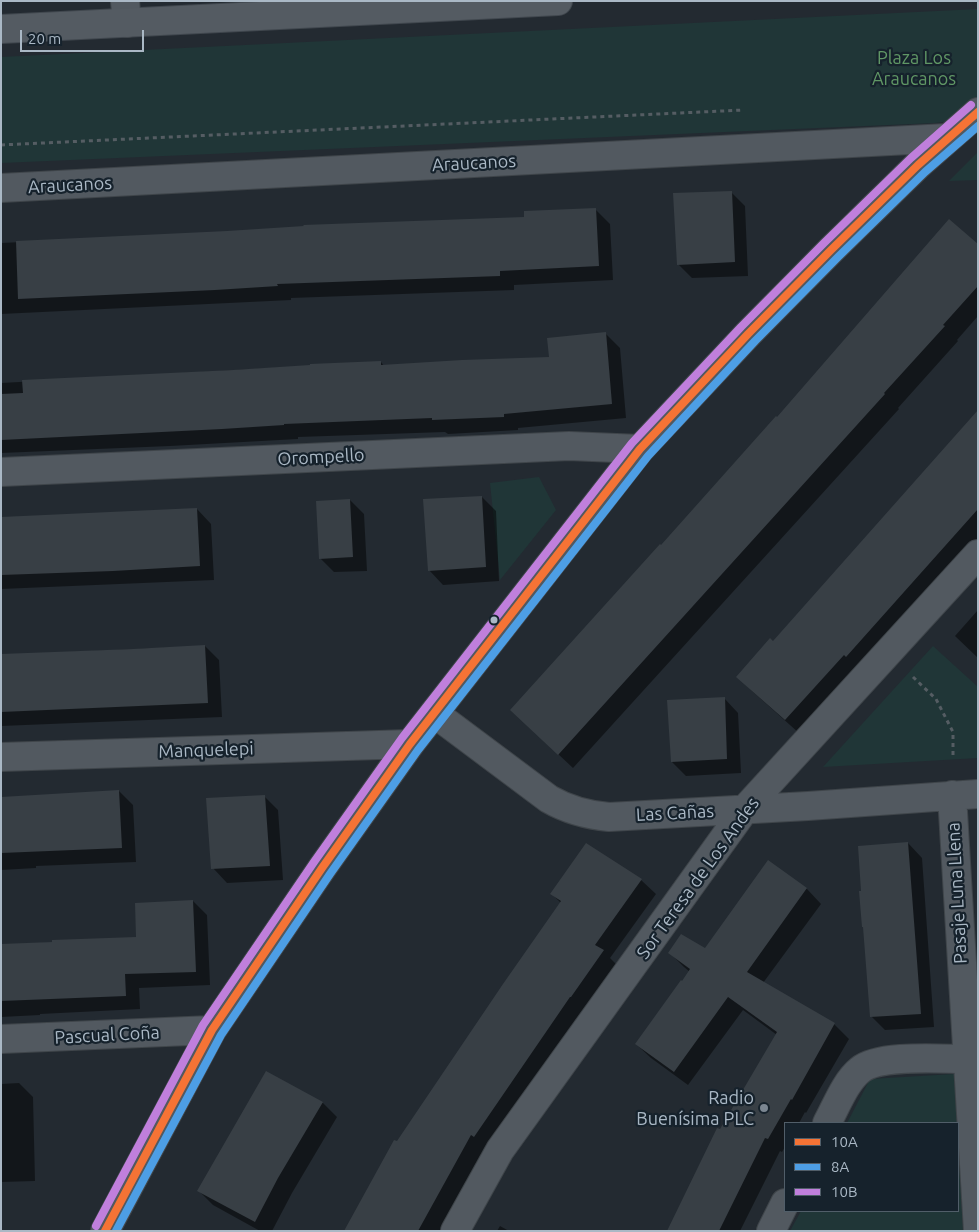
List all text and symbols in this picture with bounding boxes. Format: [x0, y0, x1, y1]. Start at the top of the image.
scale bar [22, 20, 146, 52]
text: 20 m [28, 30, 61, 47]
park label: Plaza Los Araucanos [872, 47, 956, 90]
street label: Araucanos [431, 150, 517, 176]
street label: Araucanos [27, 172, 113, 198]
street label: Orompello [277, 444, 365, 470]
unlabelled marker [489, 615, 499, 625]
street label: Manquelepi [158, 738, 254, 762]
street label: Sor Teresa de Los Andes [632, 793, 764, 963]
street label: Las Cañas [635, 800, 715, 826]
street label: Pasaje Luna Llena [943, 822, 971, 964]
street label: Pascual Coña [54, 1021, 160, 1049]
place label: Radio Buenísima PLC [636, 1087, 754, 1130]
marker: Radio Buenísima PLC [758, 1102, 770, 1114]
legend [784, 1122, 959, 1212]
text: 10A [831, 1133, 858, 1150]
text: 8A [831, 1158, 849, 1175]
text: 10B [831, 1183, 857, 1200]

